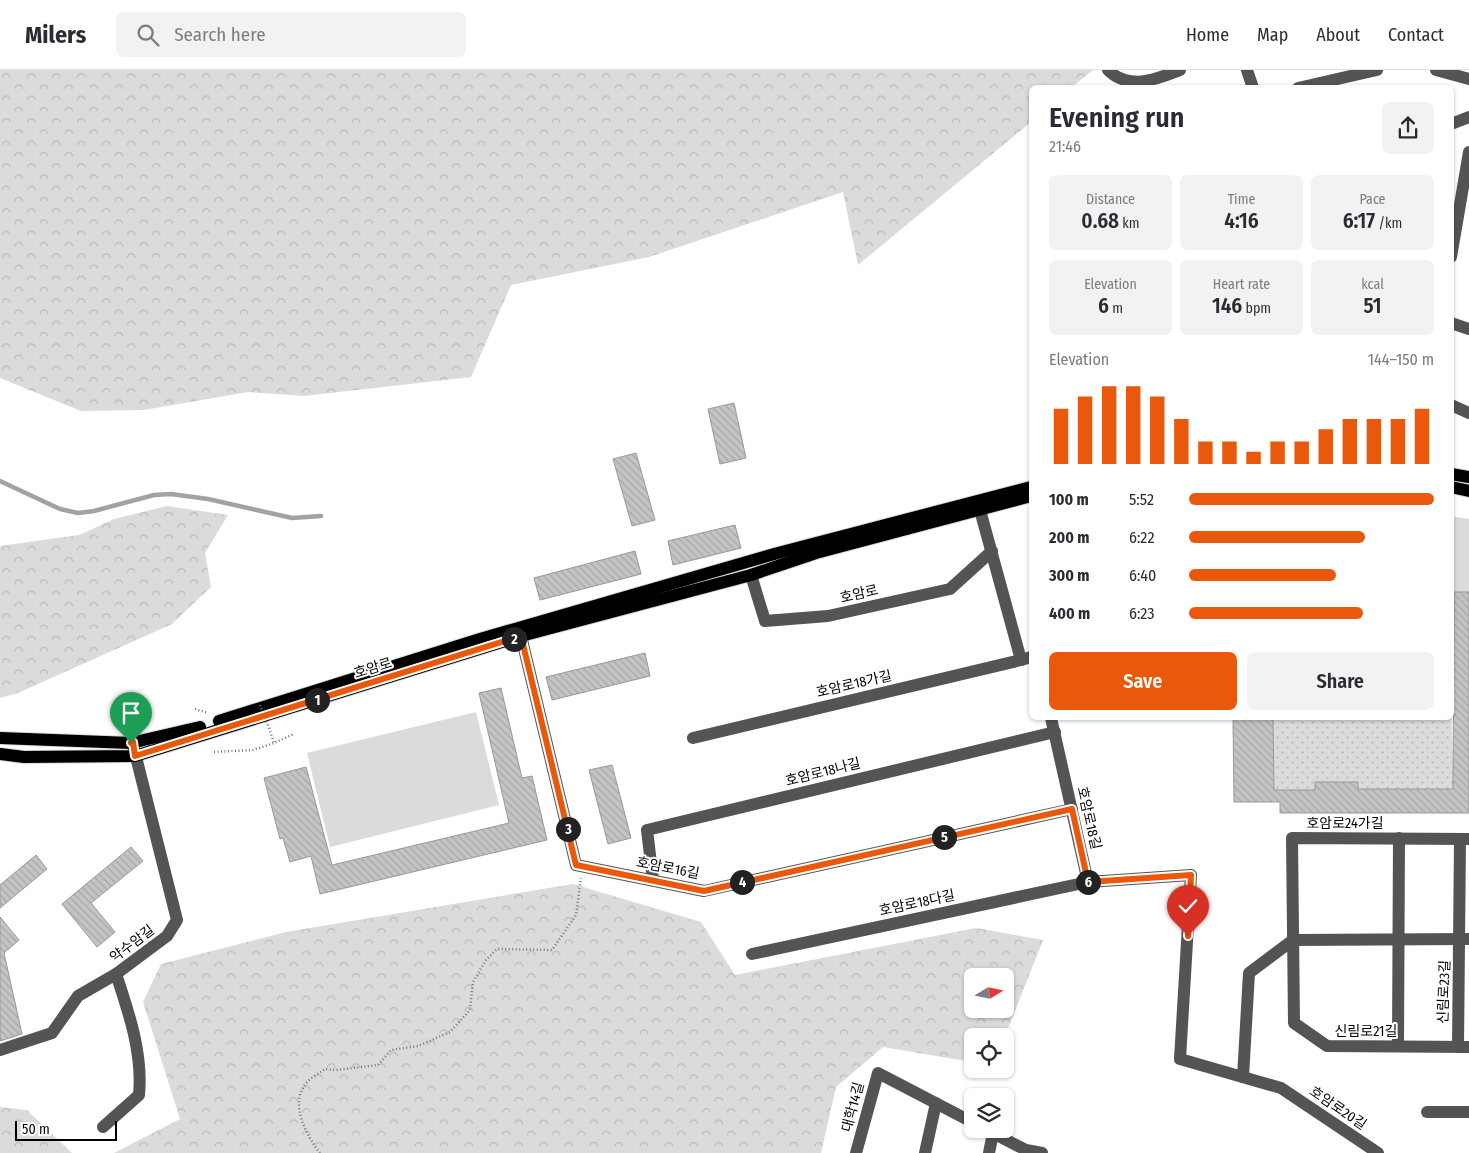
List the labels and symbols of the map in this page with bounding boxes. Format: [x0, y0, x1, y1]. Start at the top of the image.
street label: 호암로 [838, 581, 880, 607]
pin: 2 [502, 626, 526, 652]
street label: 호암로 [352, 654, 394, 682]
street label: 호암로18가길 [815, 667, 893, 701]
pin: 1 [304, 688, 330, 712]
pin [110, 692, 152, 743]
street label: 호암로18나길 [784, 754, 862, 790]
street label: 호암로18길 [1074, 785, 1104, 851]
street label: 호암로24가길 [1306, 815, 1384, 832]
pin: 3 [556, 816, 580, 842]
pin: 5 [932, 824, 956, 850]
street label: 호암로16길 [635, 854, 701, 882]
pin: 4 [730, 870, 754, 894]
pin: 6 [1076, 870, 1100, 894]
pin [1167, 885, 1209, 936]
street label: 호암로18다길 [878, 887, 956, 919]
street label: 약수암길 [106, 922, 158, 966]
street label: 신림로23길 [1434, 960, 1454, 1024]
north arrow [964, 968, 1014, 1018]
street label: 신림로21길 [1335, 1023, 1397, 1040]
street label: 대학14길 [838, 1080, 868, 1134]
street label: 호암로20길 [1306, 1083, 1370, 1133]
scale bar [15, 1118, 118, 1141]

